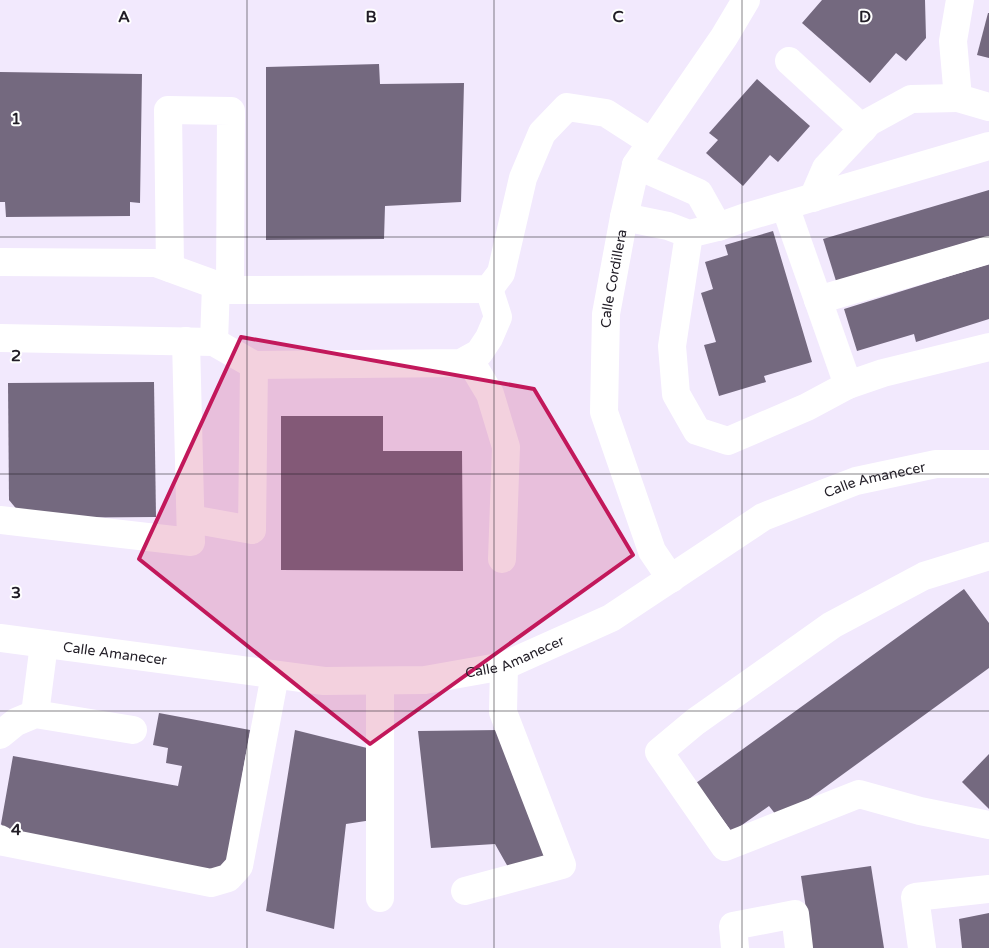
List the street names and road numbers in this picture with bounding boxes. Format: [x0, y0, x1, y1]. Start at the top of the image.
street label: Calle Cordillera [597, 228, 630, 328]
street label: Calle Amanecer [821, 458, 928, 501]
street label: Calle Amanecer [464, 631, 568, 681]
street label: Calle Amanecer [62, 638, 169, 669]

